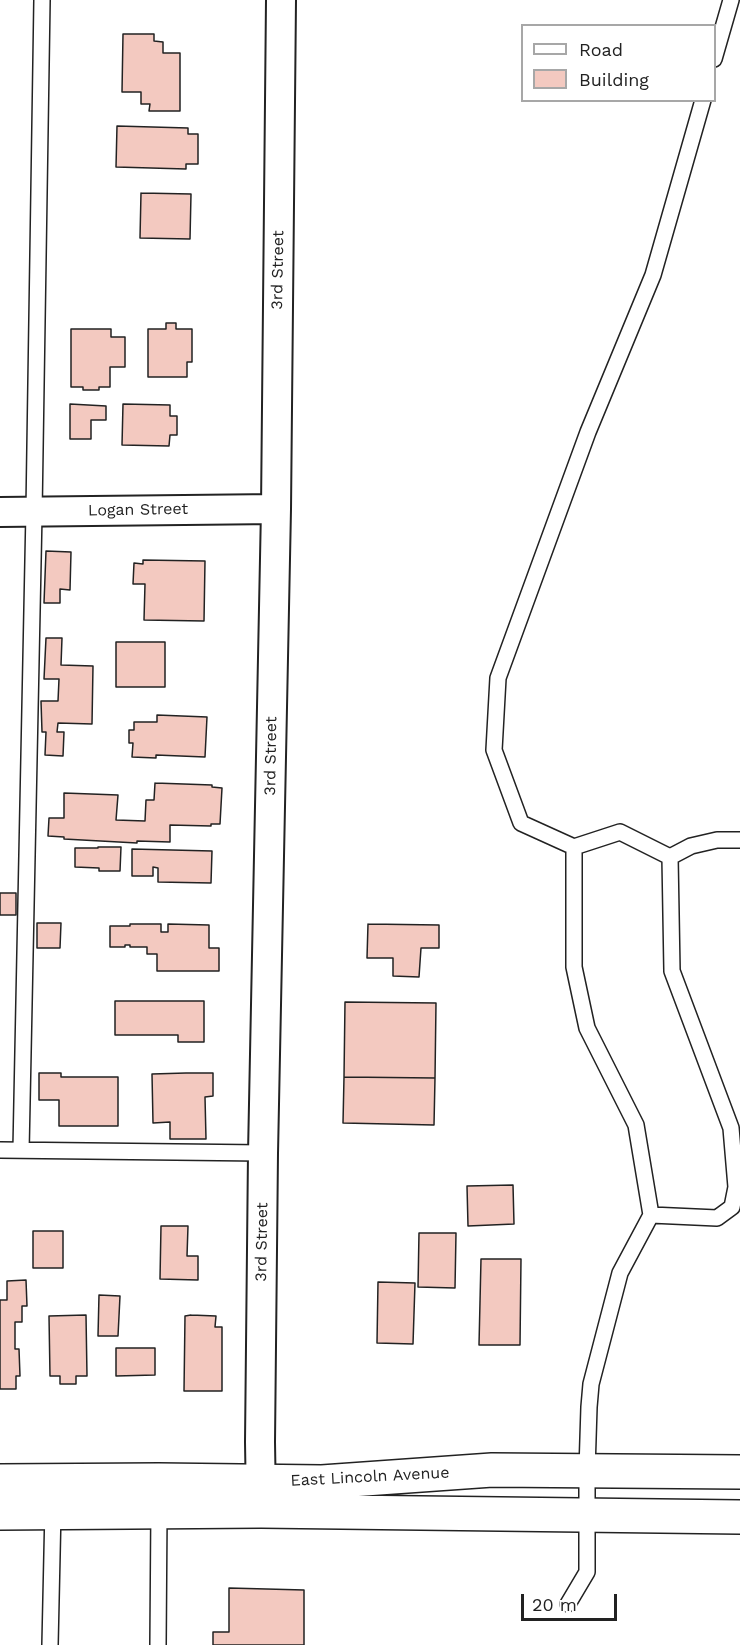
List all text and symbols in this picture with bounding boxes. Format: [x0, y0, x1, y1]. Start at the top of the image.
legend [521, 24, 716, 102]
text: Road [579, 39, 623, 60]
text: Building [579, 69, 649, 90]
street label: 3rd Street [268, 230, 288, 310]
street label: Logan Street [88, 500, 188, 520]
street label: 3rd Street [261, 716, 281, 796]
street label: 3rd Street [252, 1202, 272, 1282]
street label: East Lincoln Avenue [290, 1463, 450, 1491]
scale bar [524, 1582, 620, 1620]
text: 20 m [532, 1594, 577, 1615]

